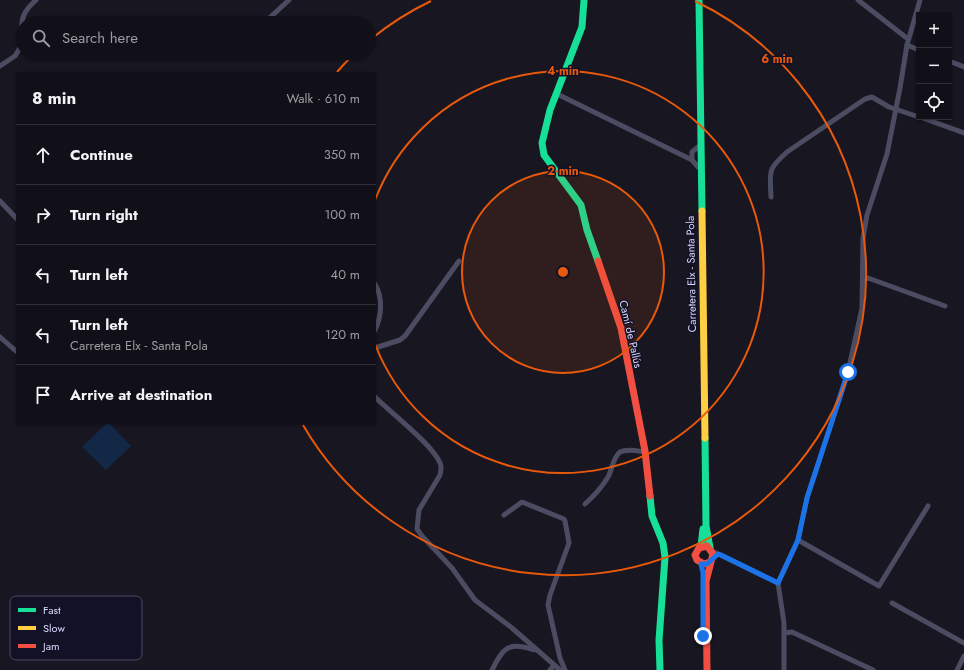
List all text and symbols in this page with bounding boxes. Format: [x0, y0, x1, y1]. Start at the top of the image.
map controls [916, 12, 952, 120]
button: + [916, 12, 952, 48]
search box [16, 16, 376, 60]
icon: search [30, 27, 52, 49]
text: Search here [62, 27, 138, 49]
button: − [916, 48, 952, 84]
text: 6 min [761, 50, 793, 68]
text: 4 min [547, 62, 579, 80]
button: locate [916, 84, 952, 120]
text: 8 min [32, 86, 76, 110]
text: Walk · 610 m [287, 89, 360, 108]
icon: ahead [32, 144, 54, 166]
text: Continue [70, 144, 133, 166]
text: 350 m [324, 145, 360, 164]
text: 2 min [547, 162, 579, 180]
icon: right [32, 204, 54, 226]
text: Turn right [70, 204, 138, 226]
text: 100 m [325, 205, 360, 224]
street label: Carretera Elx - Santa Pola [682, 216, 700, 332]
icon: left [32, 264, 54, 286]
text: Turn left [70, 264, 128, 286]
text: 40 m [331, 265, 360, 284]
centre of rings [556, 265, 570, 279]
street label: Camí de Pallús [615, 299, 647, 370]
text: Turn left [70, 314, 128, 336]
icon: left [32, 324, 54, 346]
text: 120 m [325, 325, 360, 344]
text: Carretera Elx - Santa Pola [70, 336, 208, 355]
route start [839, 363, 857, 381]
icon: arrive [32, 384, 54, 406]
text: Arrive at destination [70, 384, 212, 406]
legend [10, 596, 142, 660]
text: Fast [43, 602, 61, 618]
text: Slow [43, 620, 65, 636]
route end [694, 627, 712, 645]
text: Jam [41, 638, 60, 654]

